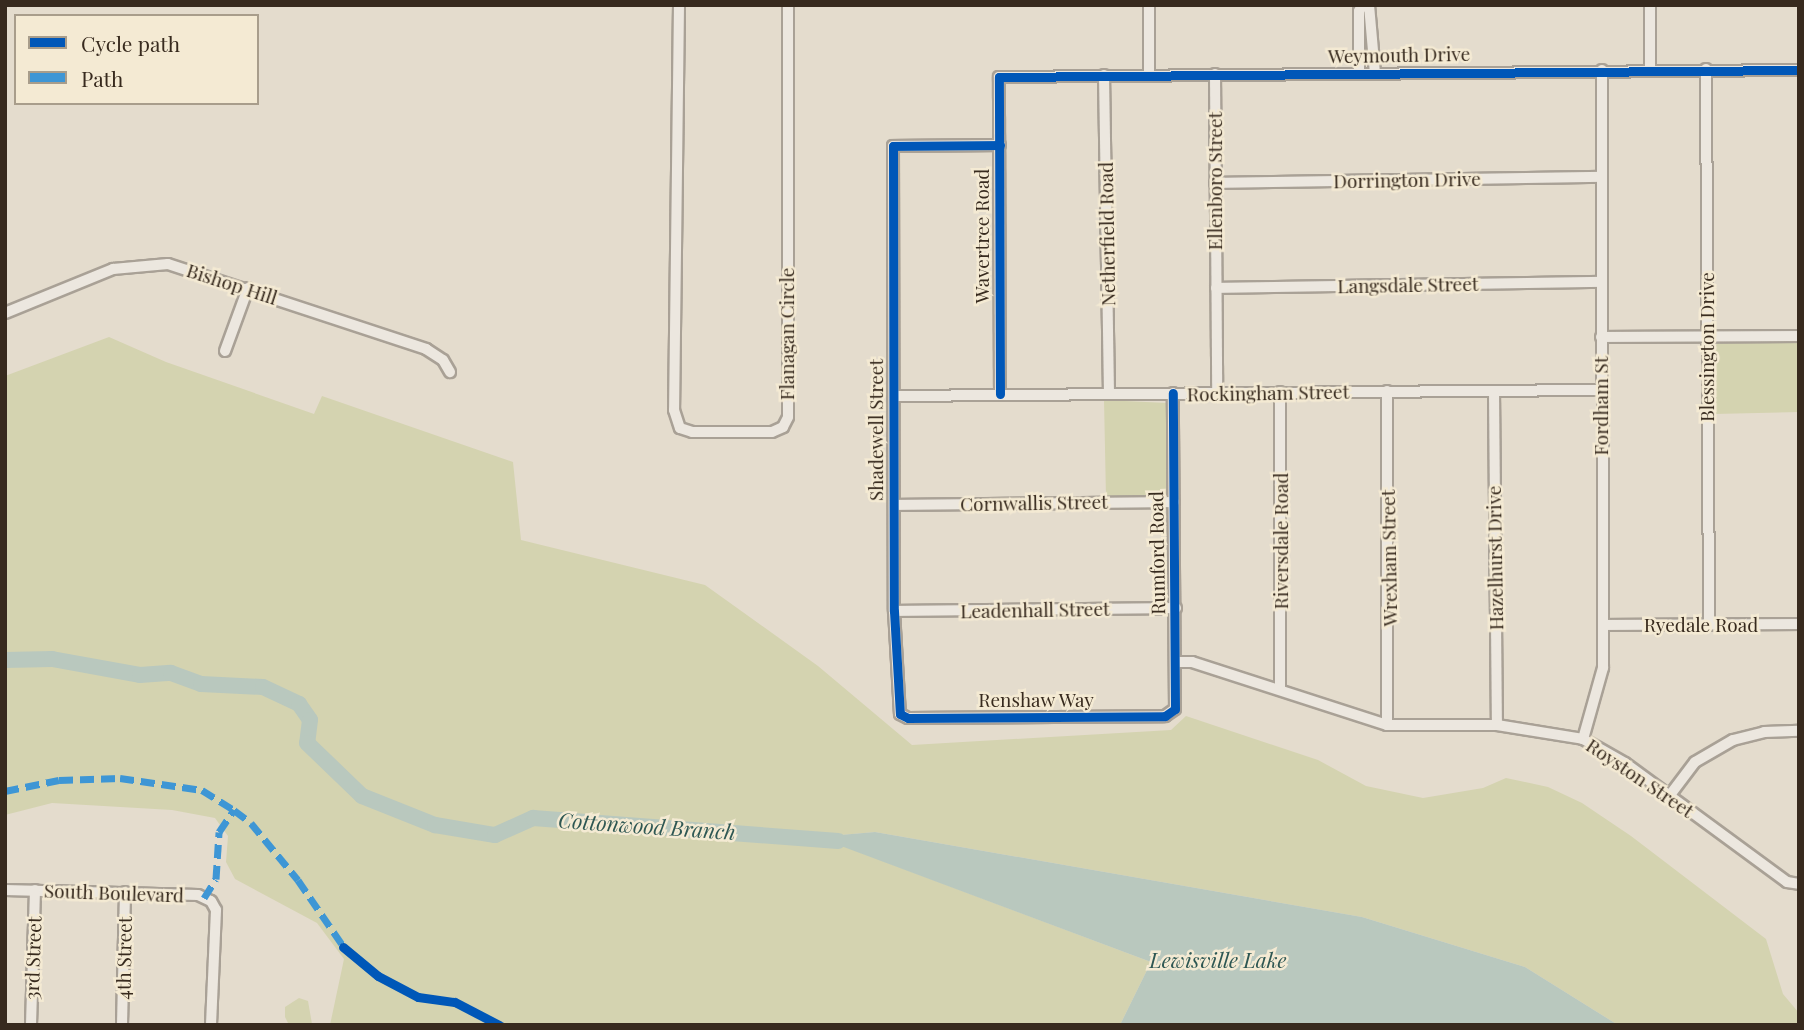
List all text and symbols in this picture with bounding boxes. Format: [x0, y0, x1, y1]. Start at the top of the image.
legend [14, 14, 259, 105]
text: Cycle path [81, 29, 180, 57]
street label: Weymouth Drive [1328, 42, 1470, 68]
text: Path [81, 64, 123, 92]
street label: Ellenboro Street [1204, 112, 1226, 250]
street label: Netherfield Road [1094, 162, 1120, 306]
street label: Dorrington Drive [1333, 167, 1481, 193]
street label: Wavertree Road [971, 169, 993, 303]
street label: Bishop Hill [184, 259, 280, 309]
street label: Flanagan Circle [776, 268, 798, 400]
street label: Langsdale Street [1337, 272, 1479, 298]
street label: Blessington Drive [1696, 272, 1718, 422]
street label: Fordham St [1590, 356, 1612, 456]
street label: Shadewell Street [865, 359, 887, 501]
street label: Rockingham Street [1187, 380, 1349, 406]
street label: Riversdale Road [1270, 473, 1292, 609]
street label: Hazelhurst Drive [1482, 485, 1508, 631]
street label: Wrexham Street [1376, 489, 1402, 627]
street label: Cornwallis Street [960, 490, 1108, 516]
street label: Rumford Road [1145, 491, 1169, 615]
street label: Leadenhall Street [960, 597, 1110, 623]
street label: Ryedale Road [1644, 614, 1758, 636]
street label: Renshaw Way [978, 689, 1094, 711]
street label: Royston Street [1582, 734, 1698, 822]
water label: Cottonwood Branch [557, 806, 737, 844]
street label: South Boulevard [44, 879, 184, 907]
street label: 3rd Street [20, 916, 46, 1000]
street label: 4th Street [112, 916, 136, 1000]
water label: Lewisville Lake [1149, 946, 1287, 972]

